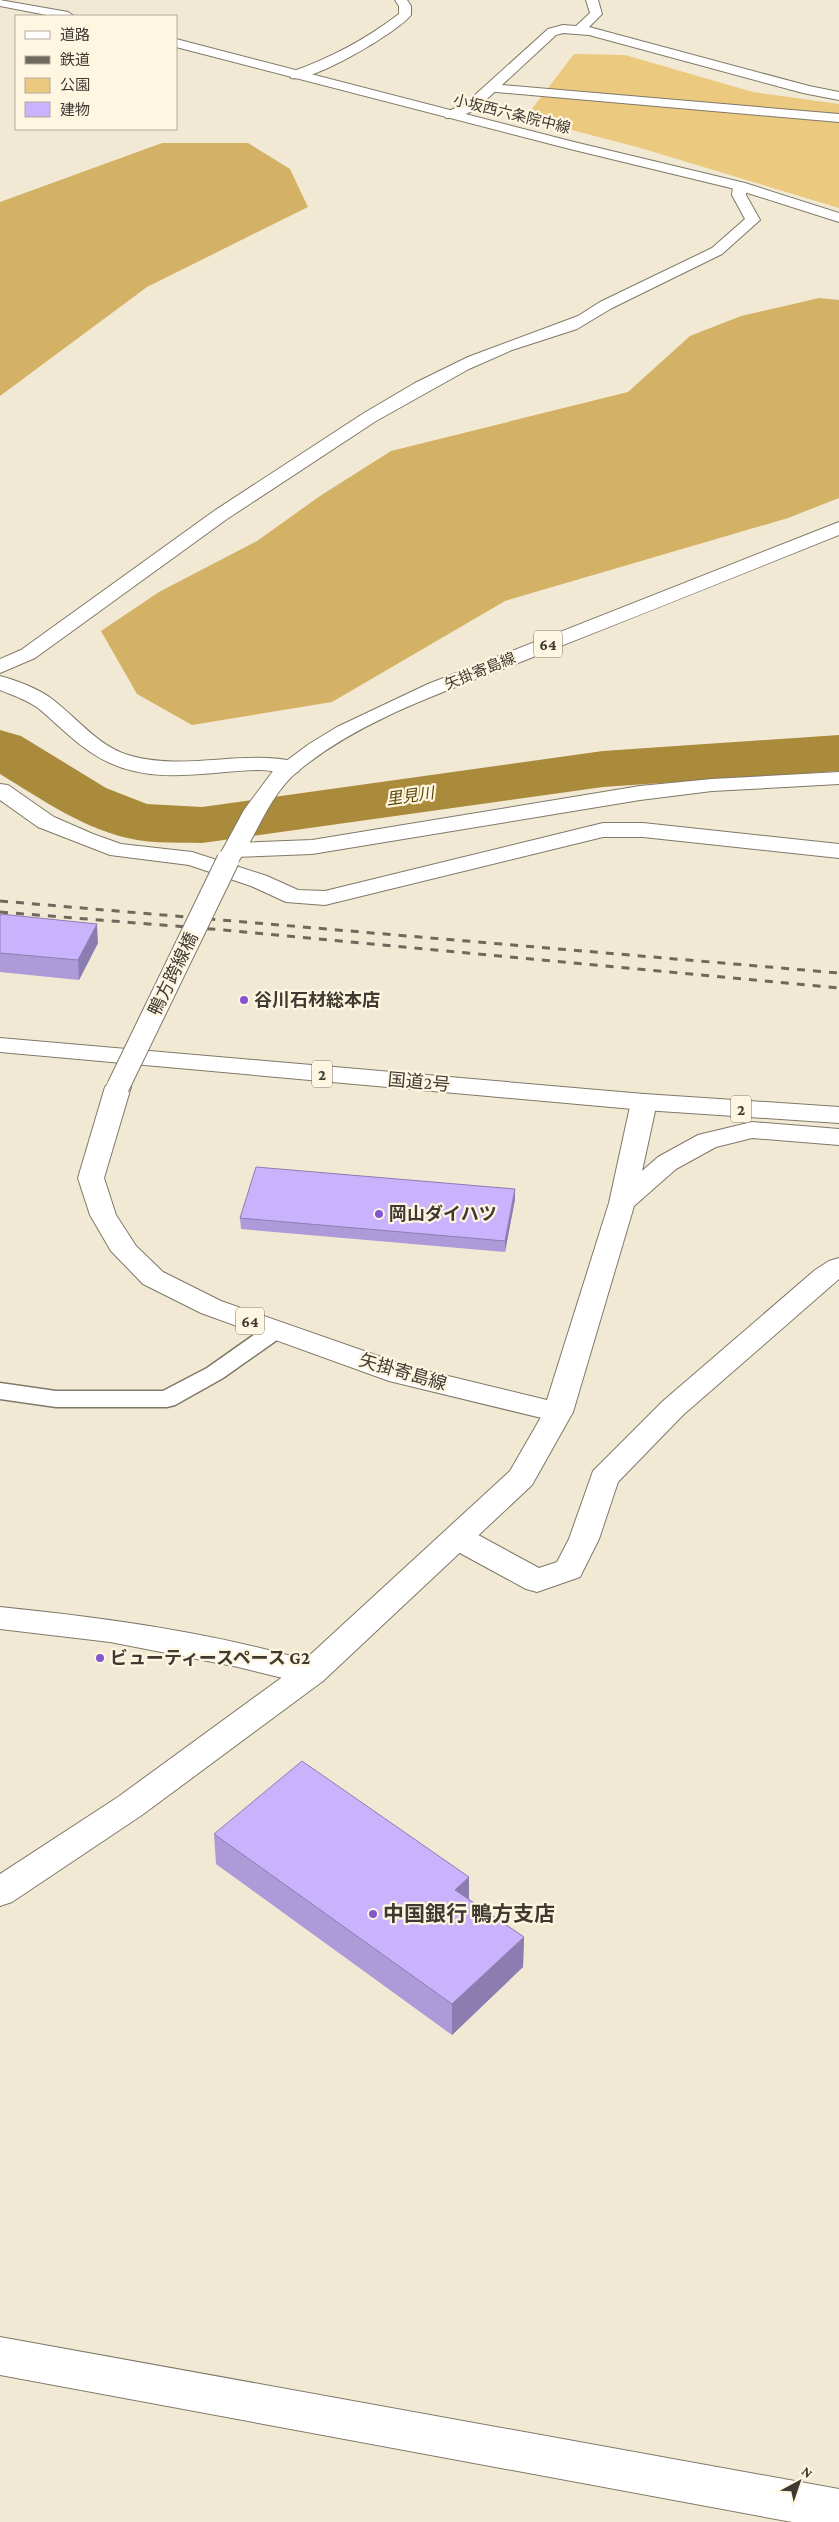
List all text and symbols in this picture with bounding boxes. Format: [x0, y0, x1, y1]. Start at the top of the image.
legend [15, 15, 178, 130]
text: 道路 [60, 27, 90, 43]
text: 鉄道 [60, 52, 90, 68]
text: 公園 [60, 77, 90, 93]
street label: 小坂西六条院中線 [452, 92, 572, 136]
text: 建物 [60, 102, 90, 118]
road number: 64 [534, 630, 562, 658]
street label: 矢掛寄島線 [442, 649, 518, 692]
water label: 里見川 [385, 784, 437, 808]
street label: 鴨方跨線橋 [144, 929, 202, 1019]
place label: 谷川石材総本店 [254, 990, 380, 1010]
marker: 谷川石材総本店 [238, 994, 250, 1006]
road number: 2 [312, 1060, 332, 1088]
street label: 国道2号 [387, 1069, 451, 1095]
road number: 2 [731, 1096, 751, 1122]
place label: 岡山ダイハツ [389, 1204, 497, 1224]
marker: 岡山ダイハツ [373, 1208, 385, 1220]
road number: 64 [236, 1308, 264, 1334]
street label: 矢掛寄島線 [357, 1350, 449, 1394]
place label: ビューティースペース G2 [110, 1648, 310, 1668]
marker: ビューティースペース G2 [94, 1652, 106, 1664]
place label: 中国銀行 鴨方支店 [383, 1902, 555, 1926]
marker: 中国銀行 鴨方支店 [367, 1908, 379, 1920]
north arrow [774, 2457, 824, 2507]
text: N [799, 2463, 817, 2482]

